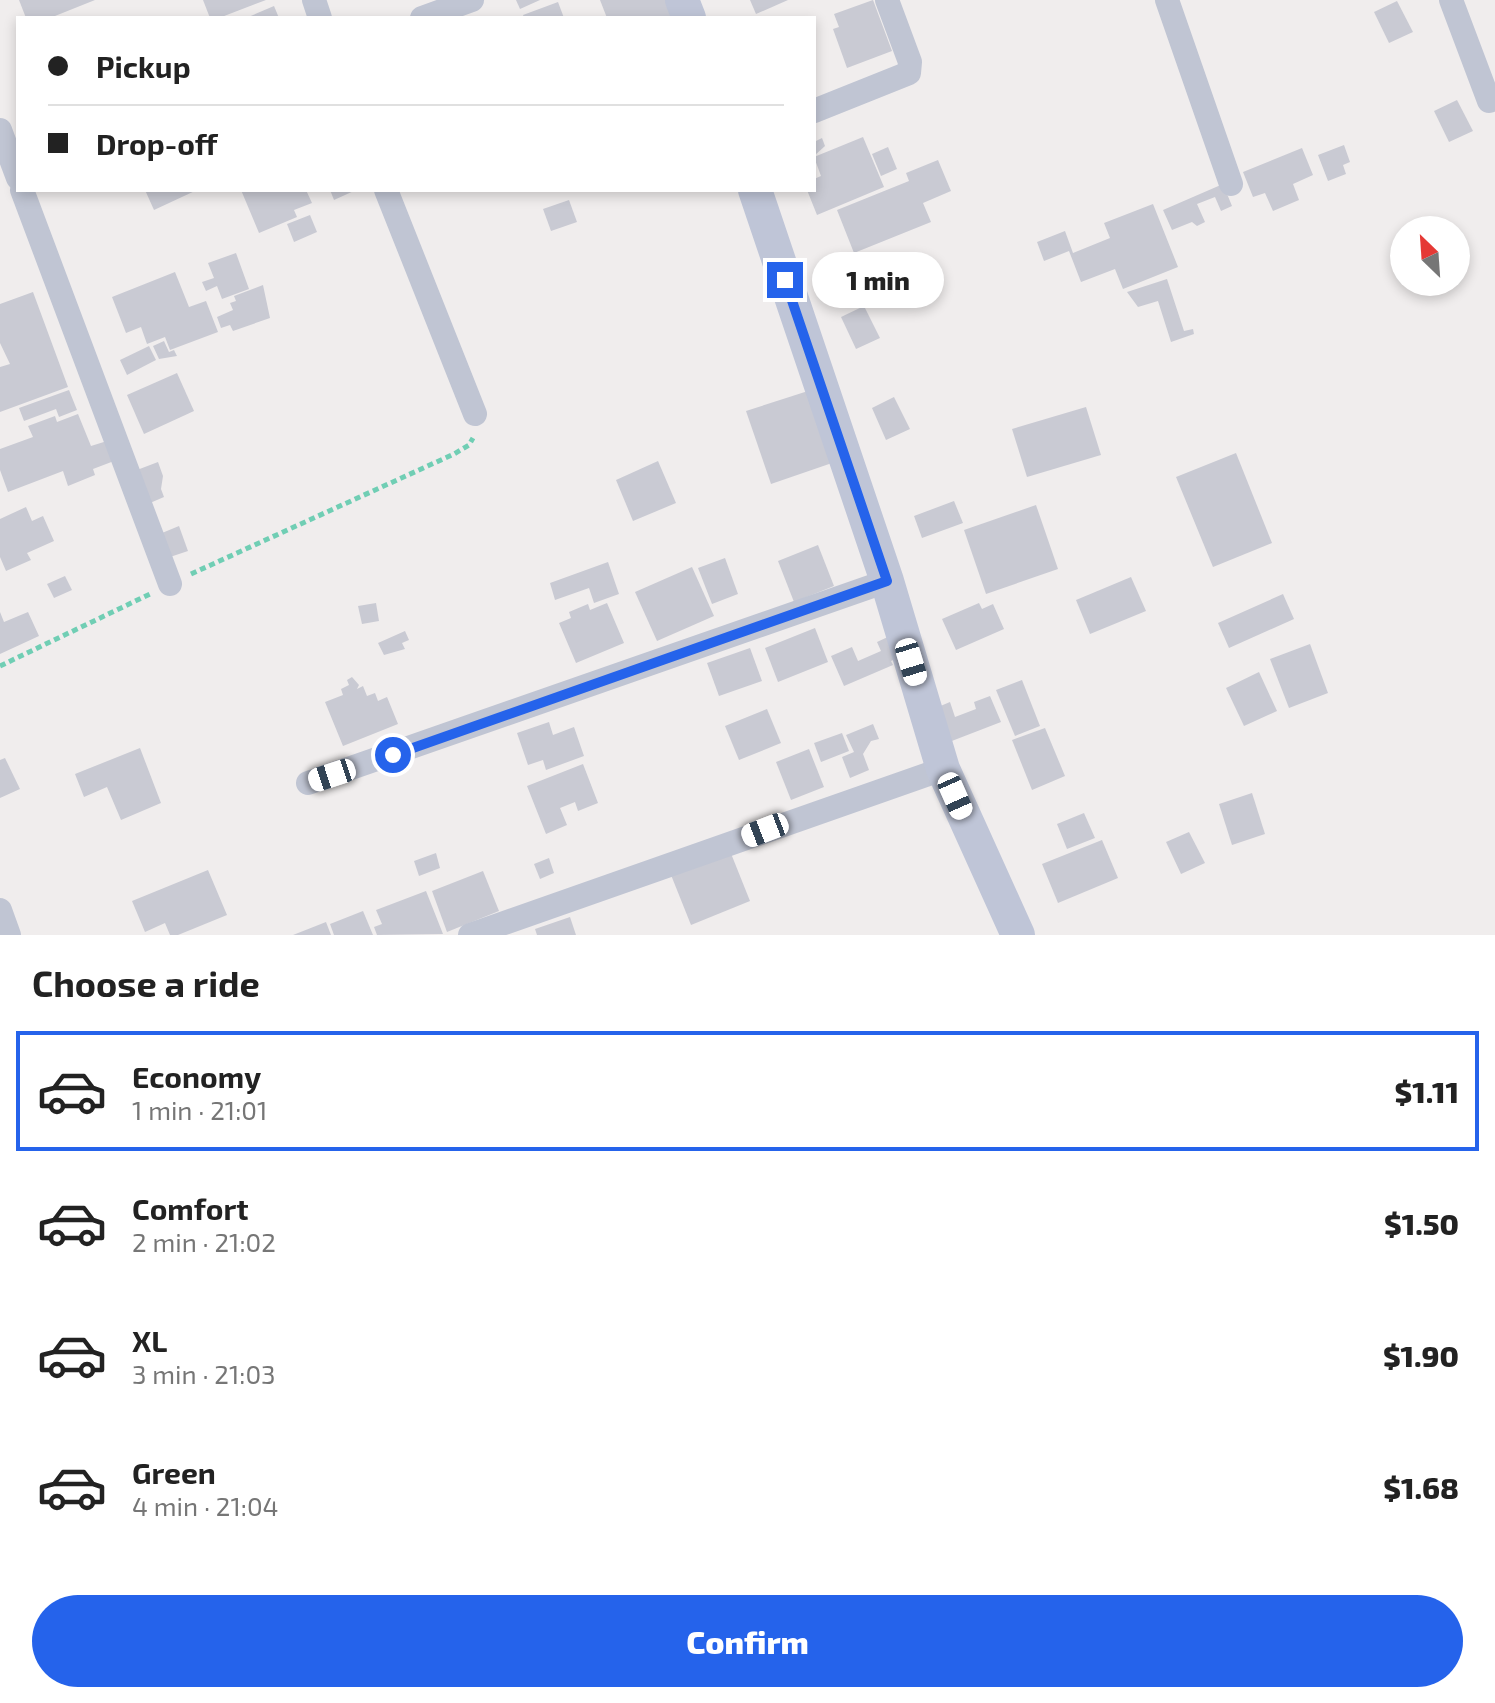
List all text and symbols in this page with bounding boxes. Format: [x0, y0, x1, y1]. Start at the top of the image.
text: Pickup [96, 48, 191, 84]
text: Drop-off [96, 125, 218, 161]
north arrow [1390, 216, 1470, 296]
map controls [1390, 216, 1470, 296]
callout: 1 min [813, 252, 945, 308]
route end [767, 262, 803, 298]
text: 1 min [846, 264, 910, 295]
car [893, 636, 929, 688]
route start [375, 737, 411, 773]
car [305, 756, 359, 794]
car [934, 769, 976, 823]
car [738, 810, 792, 850]
text: Choose a ride [32, 961, 260, 1004]
icon: car [36, 1055, 108, 1127]
text: Economy [132, 1058, 261, 1094]
text: $1.11 [1395, 1073, 1459, 1109]
text: 1 min · 21:01 [132, 1094, 267, 1125]
icon: car [36, 1187, 108, 1259]
text: Comfort [132, 1190, 249, 1226]
text: $1.50 [1384, 1205, 1459, 1241]
text: 2 min · 21:02 [132, 1226, 276, 1257]
icon: car [36, 1319, 108, 1391]
text: XL [132, 1322, 167, 1358]
text: $1.90 [1383, 1337, 1459, 1373]
text: 3 min · 21:03 [132, 1358, 276, 1389]
icon: car [36, 1451, 108, 1523]
text: Green [132, 1454, 216, 1490]
text: $1.68 [1383, 1469, 1459, 1505]
text: 4 min · 21:04 [132, 1490, 279, 1521]
button: Confirm [32, 1595, 1463, 1687]

